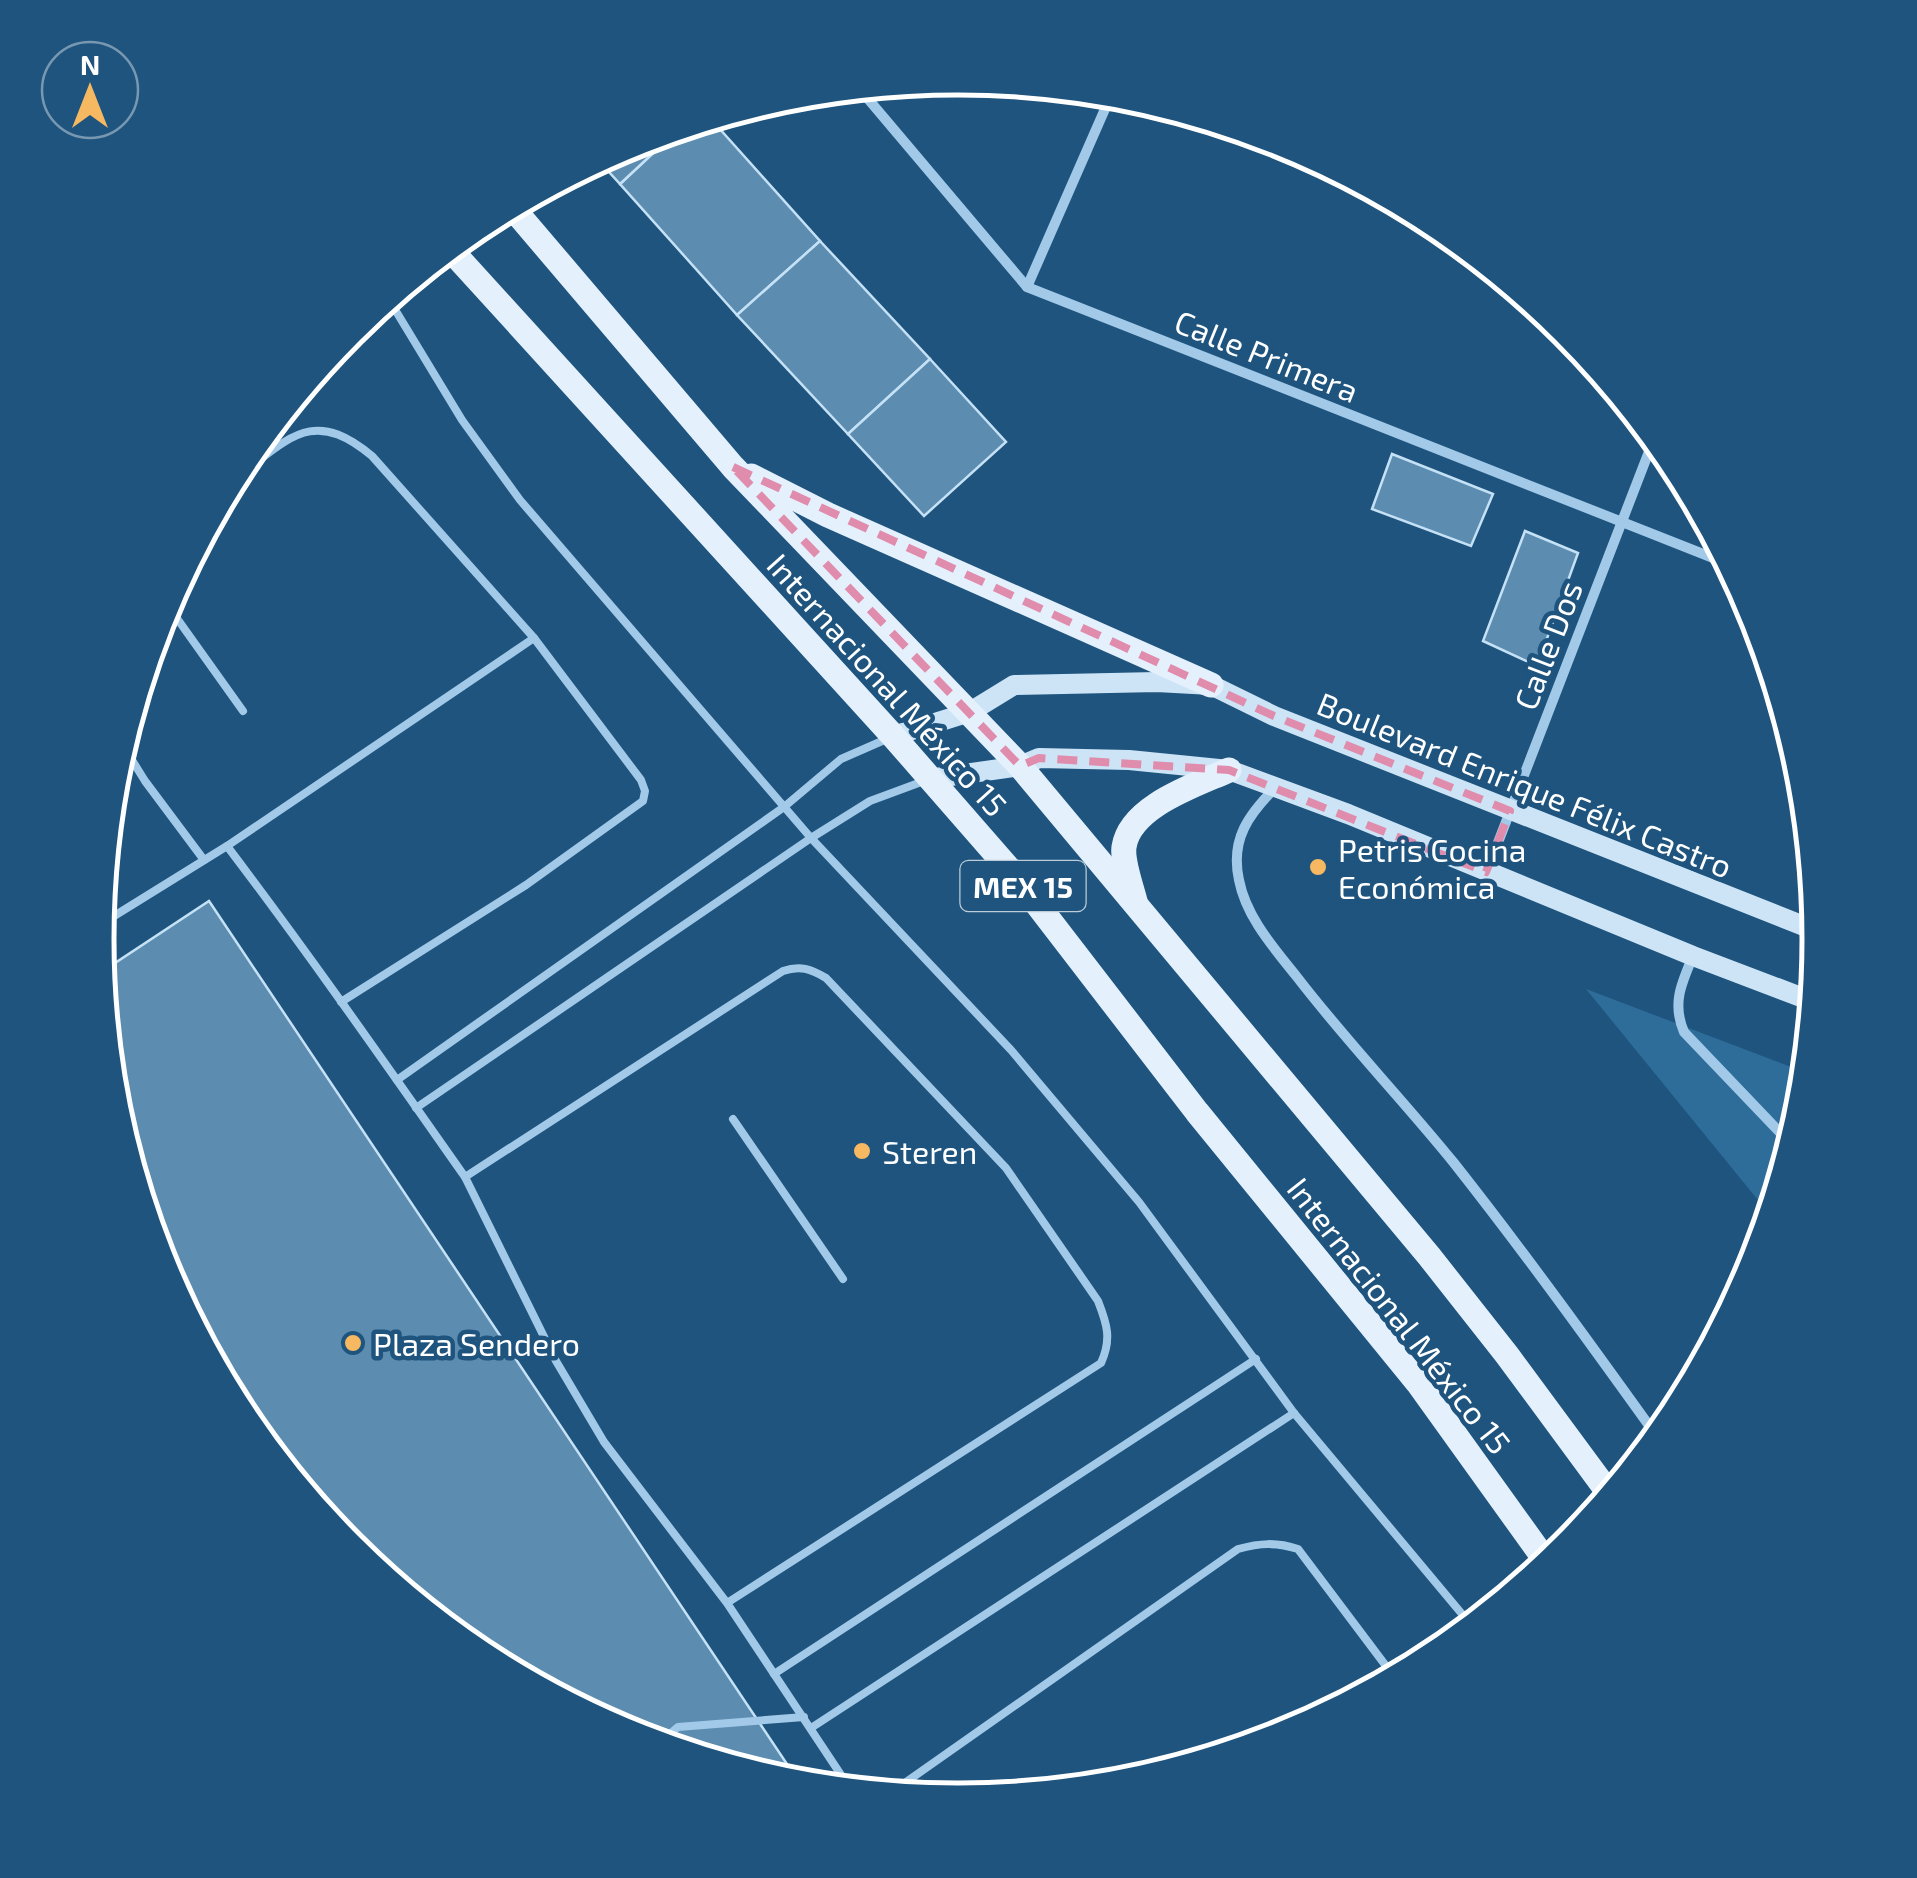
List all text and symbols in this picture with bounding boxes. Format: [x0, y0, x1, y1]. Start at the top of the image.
north arrow [40, 40, 140, 140]
text: N [80, 47, 100, 81]
street label: Calle Primera [1170, 301, 1364, 409]
street label: Internacional México 15 [760, 545, 1016, 823]
street label: Calle Dos [1505, 575, 1589, 715]
street label: Boulevard Enrique Félix Castro [1312, 683, 1738, 885]
place label: Petris Cocina Económica [1338, 830, 1526, 905]
marker: Petris Cocina Económica [1307, 856, 1329, 878]
road number: MEX 15 [960, 861, 1086, 911]
place label: Steren [882, 1132, 977, 1170]
marker: Steren [851, 1140, 873, 1162]
street label: Internacional México 15 [1280, 1169, 1520, 1461]
place label: Plaza Sendero [373, 1324, 580, 1362]
marker: Plaza Sendero [342, 1332, 364, 1354]

